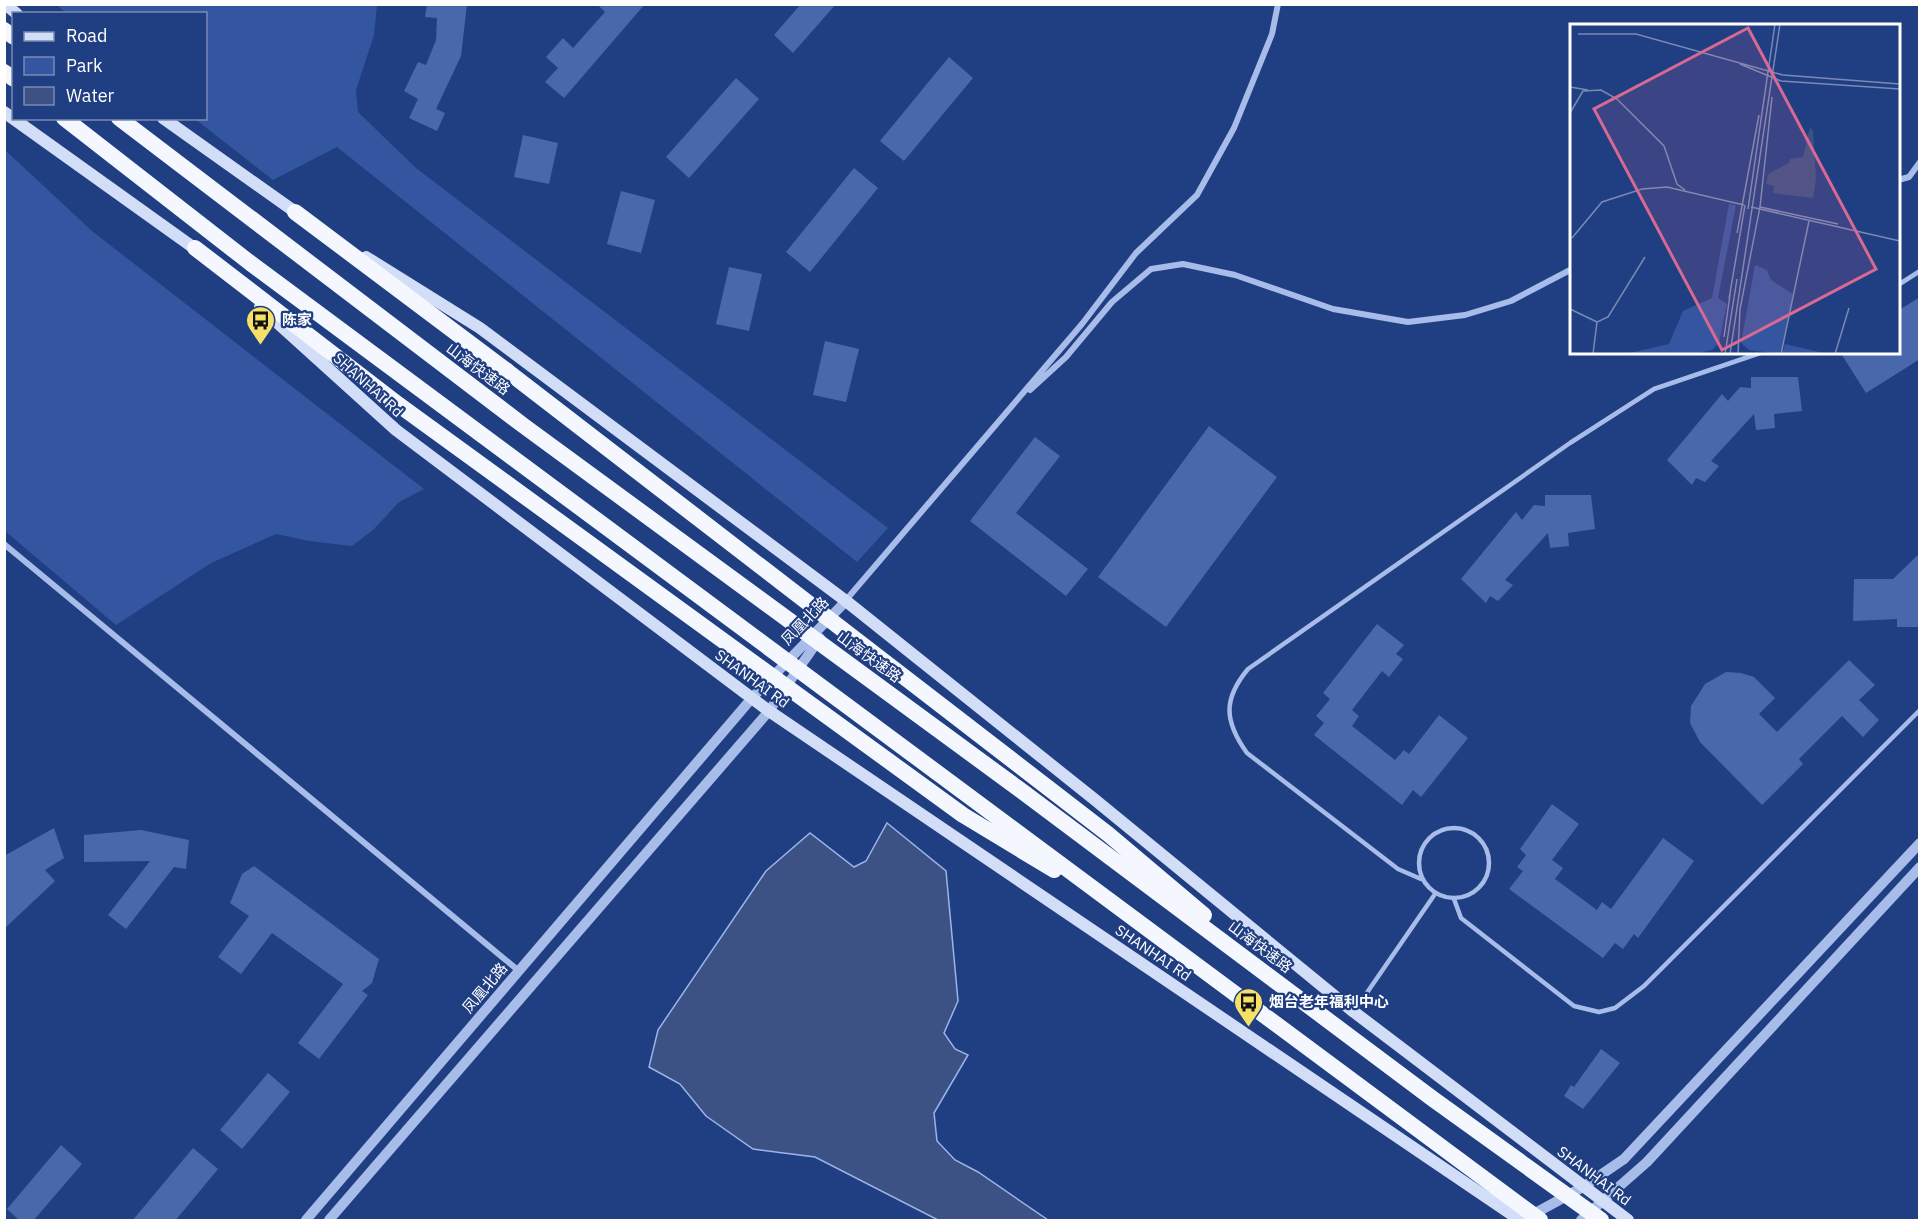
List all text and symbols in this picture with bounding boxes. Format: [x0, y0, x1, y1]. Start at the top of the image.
legend [12, 12, 207, 120]
text: Road [66, 24, 107, 47]
inset map [1570, 24, 1900, 354]
text: Park [66, 54, 103, 77]
text: Water [66, 84, 115, 107]
bus stop icon: 陈家 [245, 304, 277, 346]
place label: 陈家 [282, 310, 312, 329]
street label: 山海快速路 [443, 338, 514, 399]
street label: SHANHAI Rd [330, 348, 407, 421]
street label: 凤凰北路 [777, 592, 832, 649]
street label: 山海快速路 [833, 627, 905, 686]
street label: SHANHAI Rd [711, 645, 793, 712]
street label: 山海快速路 [1225, 916, 1296, 977]
street label: SHANHAI Rd [1112, 920, 1195, 985]
street label: 凤凰北路 [458, 959, 511, 1017]
bus stop icon: 烟台老年福利中心 [1232, 986, 1264, 1028]
place label: 烟台老年福利中心 [1269, 992, 1389, 1011]
street label: SHANHAI Rd [1554, 1142, 1635, 1209]

